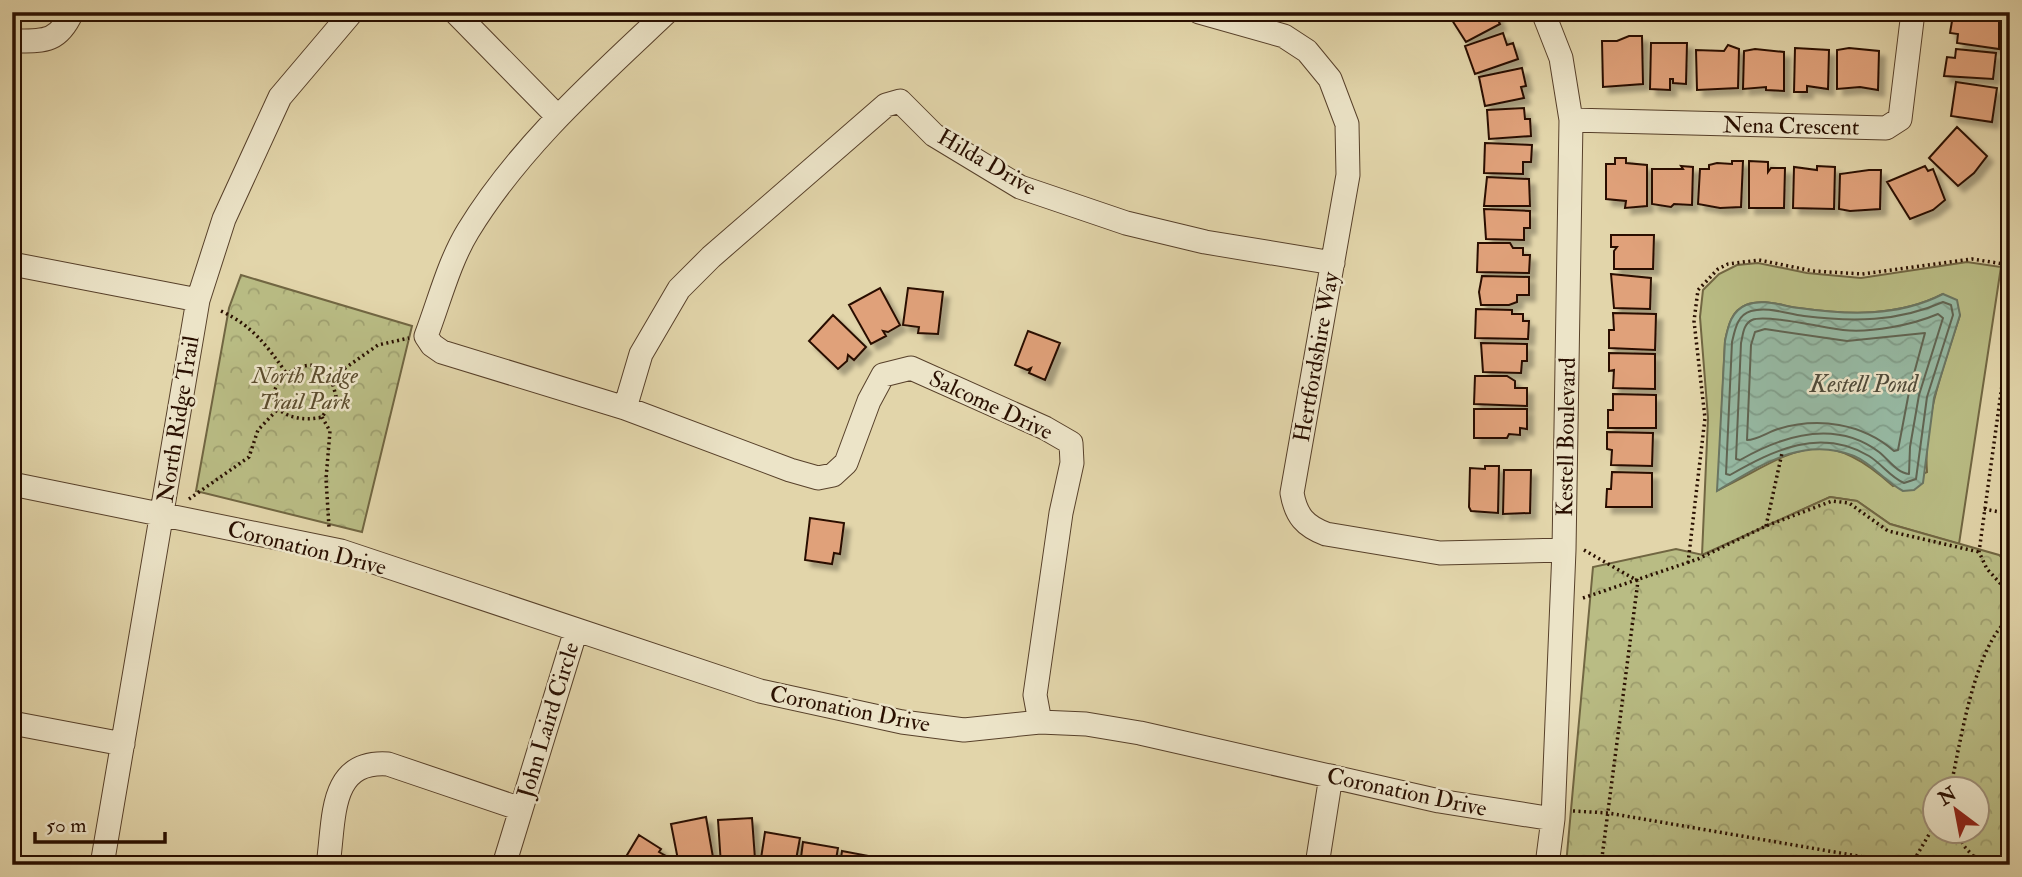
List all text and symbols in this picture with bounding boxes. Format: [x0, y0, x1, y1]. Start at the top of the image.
street label: Nena Crescent [1722, 110, 1860, 142]
street label: Hilda Drive [933, 122, 1042, 202]
street label: Hertfordshire Way [1287, 269, 1345, 444]
street label: North Ridge Trail [151, 334, 205, 504]
street label: Kestell Boulevard [1550, 357, 1582, 517]
park label: North Ridge Trail Park [251, 361, 358, 416]
street label: Salcome Drive [925, 364, 1058, 446]
water label: Kestell Pond [1809, 369, 1920, 400]
street label: Coronation Drive [225, 514, 390, 582]
street label: John Laird Circle [510, 638, 586, 802]
street label: Coronation Drive [767, 679, 933, 739]
street label: Coronation Drive [1324, 761, 1490, 823]
north arrow [1920, 776, 1990, 846]
text: N [1933, 781, 1962, 812]
scale bar [35, 800, 164, 844]
text: 50 m [46, 812, 87, 839]

